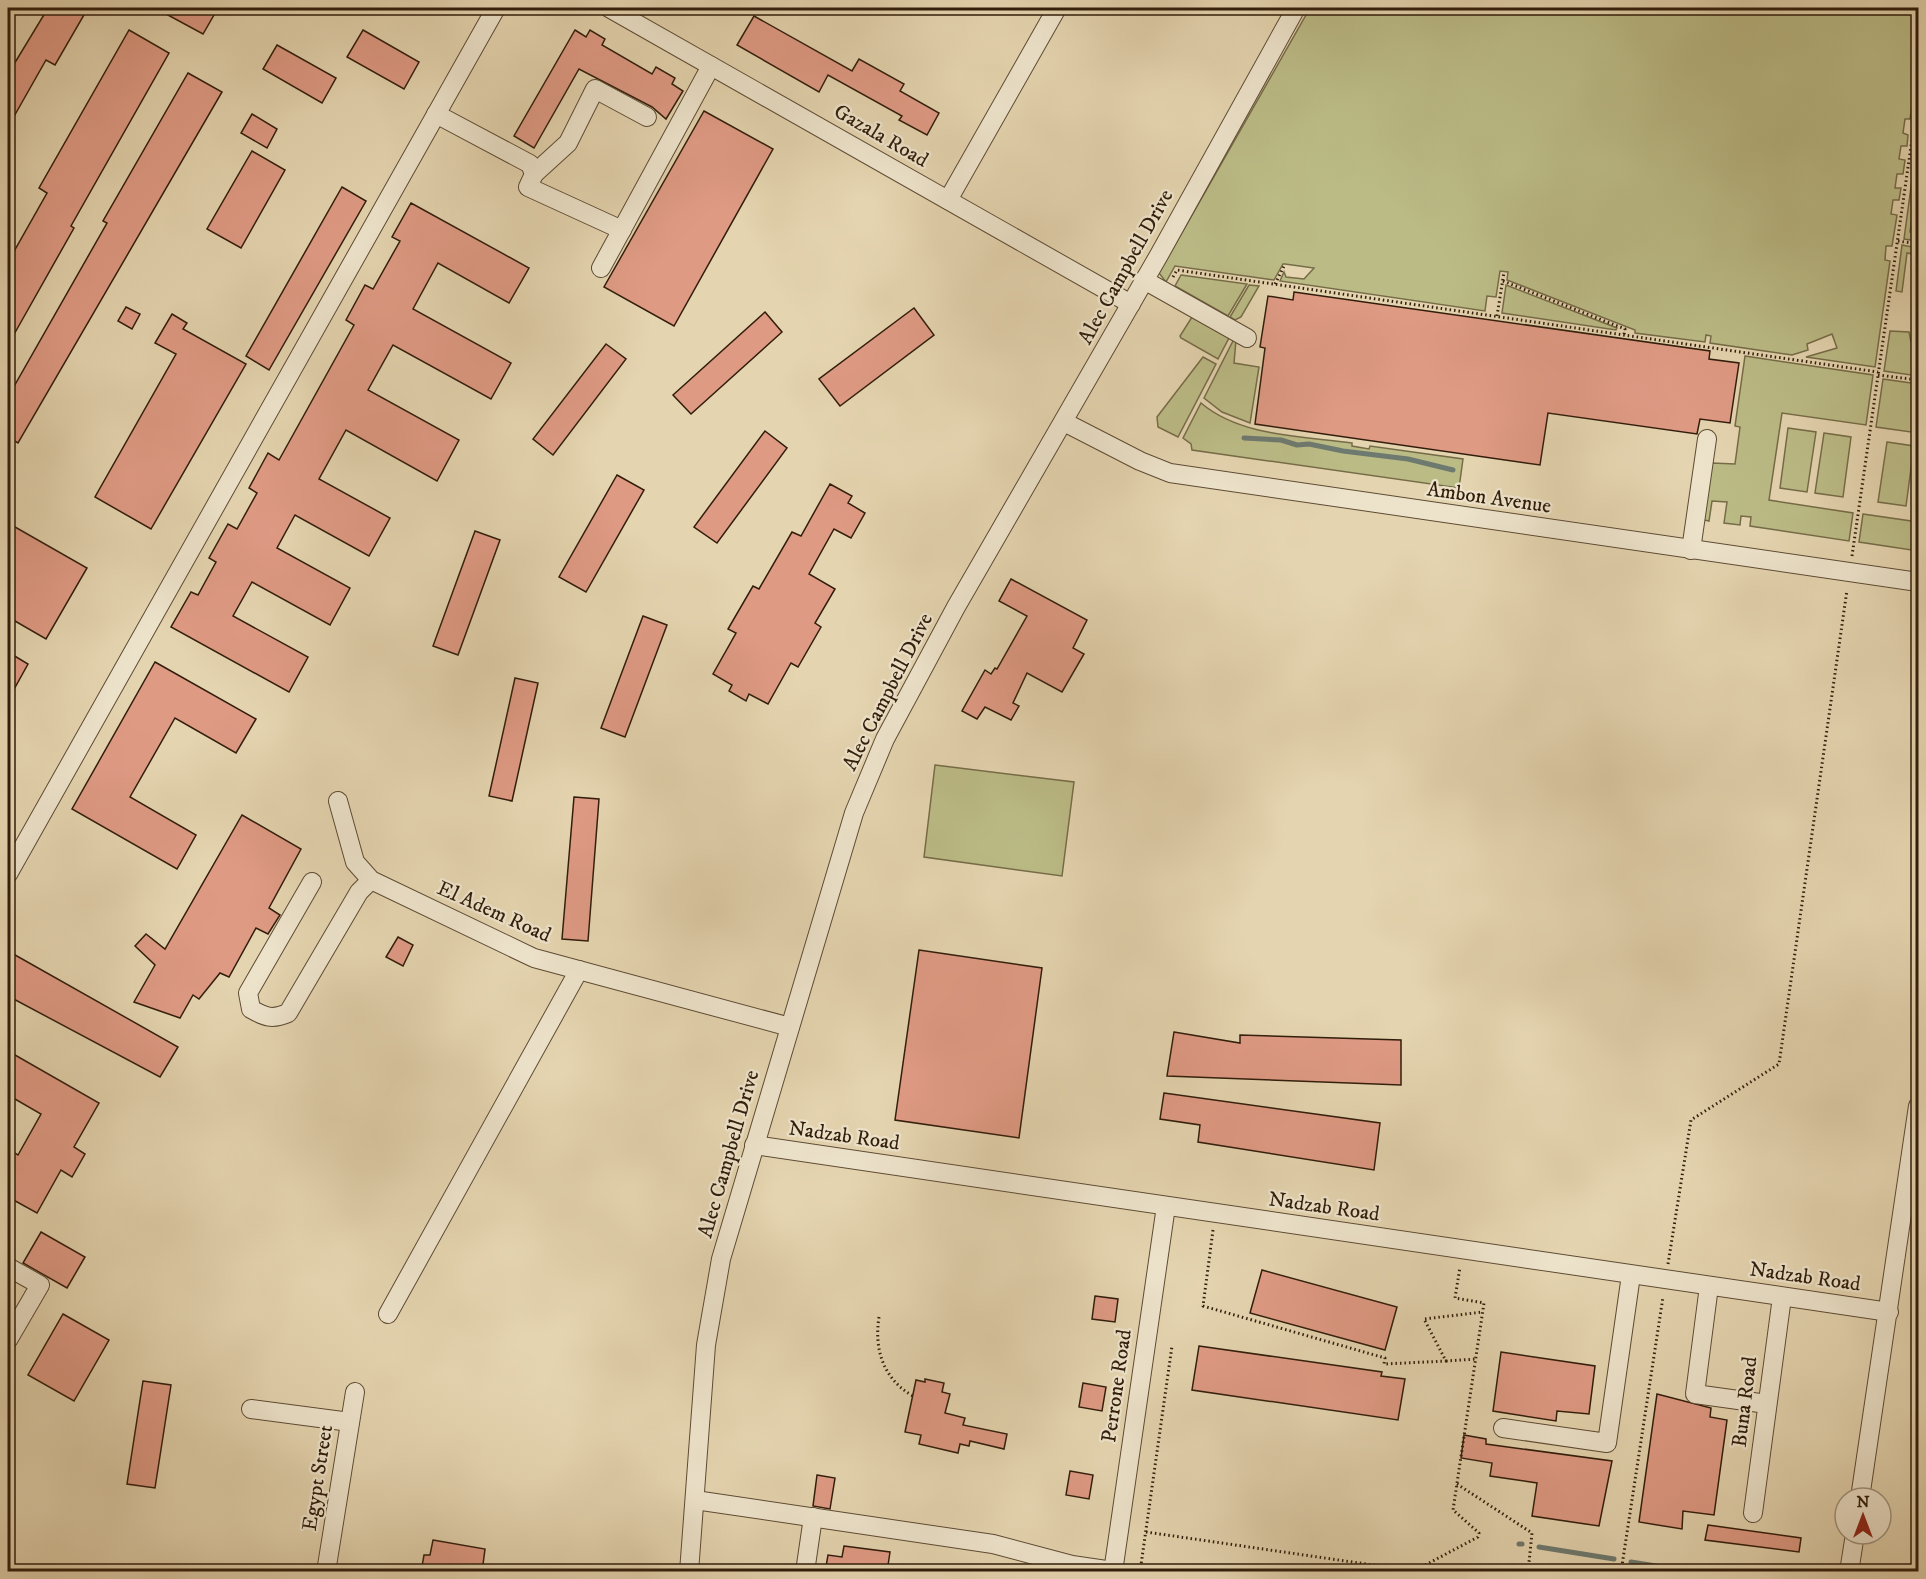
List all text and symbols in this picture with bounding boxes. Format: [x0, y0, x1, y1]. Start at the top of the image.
street label: Gazala Road [829, 99, 933, 174]
street label: Alec Campbell Drive [1073, 185, 1180, 349]
street label: Ambon Avenue [1425, 476, 1553, 520]
street label: Alec Campbell Drive [837, 609, 939, 775]
street label: El Adem Road [433, 875, 555, 949]
street label: Alec Campbell Drive [693, 1067, 765, 1241]
street label: Nadzab Road [787, 1115, 902, 1157]
street label: Nadzab Road [1267, 1186, 1382, 1228]
street label: Nadzab Road [1748, 1256, 1863, 1298]
street label: Perrone Road [1096, 1327, 1138, 1444]
street label: Buna Road [1727, 1355, 1764, 1449]
street label: Egypt Street [297, 1423, 339, 1533]
north arrow [1833, 1486, 1893, 1546]
text: N [1856, 1492, 1870, 1512]

